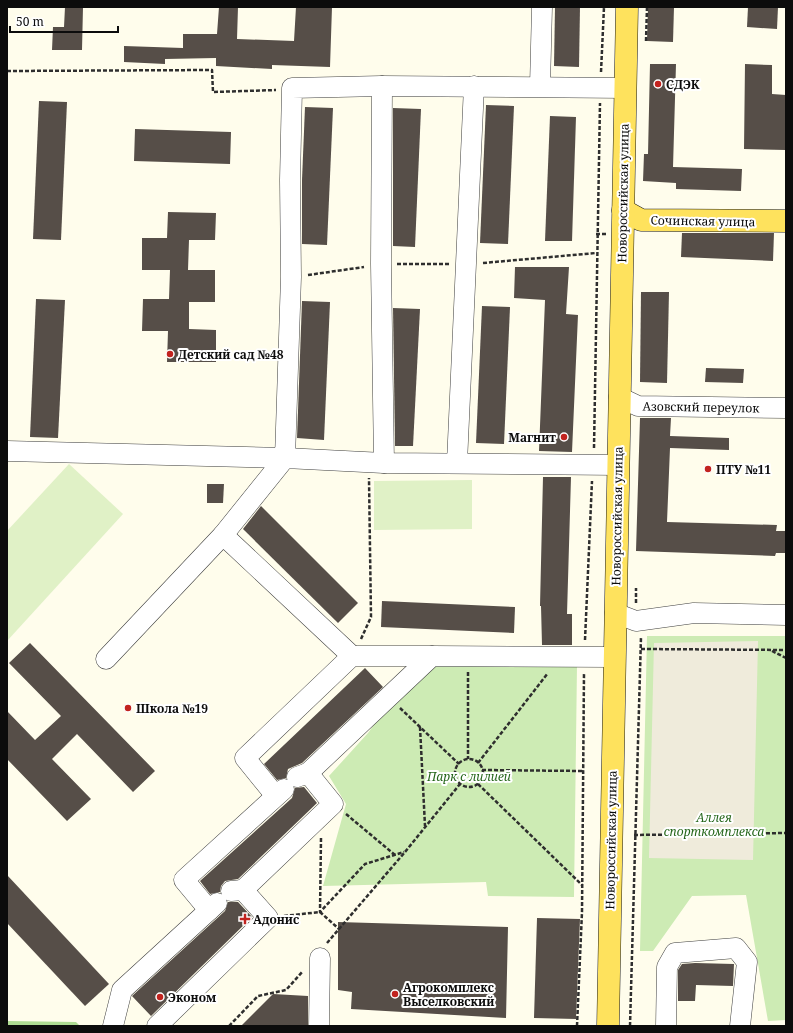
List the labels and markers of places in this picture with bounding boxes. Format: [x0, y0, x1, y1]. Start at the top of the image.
place label: СДЭК [666, 76, 700, 93]
marker: СДЭК [653, 79, 663, 89]
place label: Детский сад №48 [178, 346, 284, 363]
marker: Детский сад №48 [165, 349, 175, 359]
place label: Магнит [508, 429, 556, 446]
marker: Магнит [559, 432, 569, 442]
place label: ПТУ №11 [716, 461, 771, 478]
marker: ПТУ №11 [703, 464, 713, 474]
place label: Школа №19 [136, 700, 208, 717]
marker: Школа №19 [123, 703, 133, 713]
place label: Адонис [253, 911, 299, 928]
marker: Адонис [240, 914, 250, 924]
place label: Агрокомплекс Выселковский [403, 979, 494, 1010]
place label: Эконом [168, 989, 217, 1006]
marker: Агрокомплекс Выселковский [390, 989, 400, 999]
marker: Эконом [155, 992, 165, 1002]

